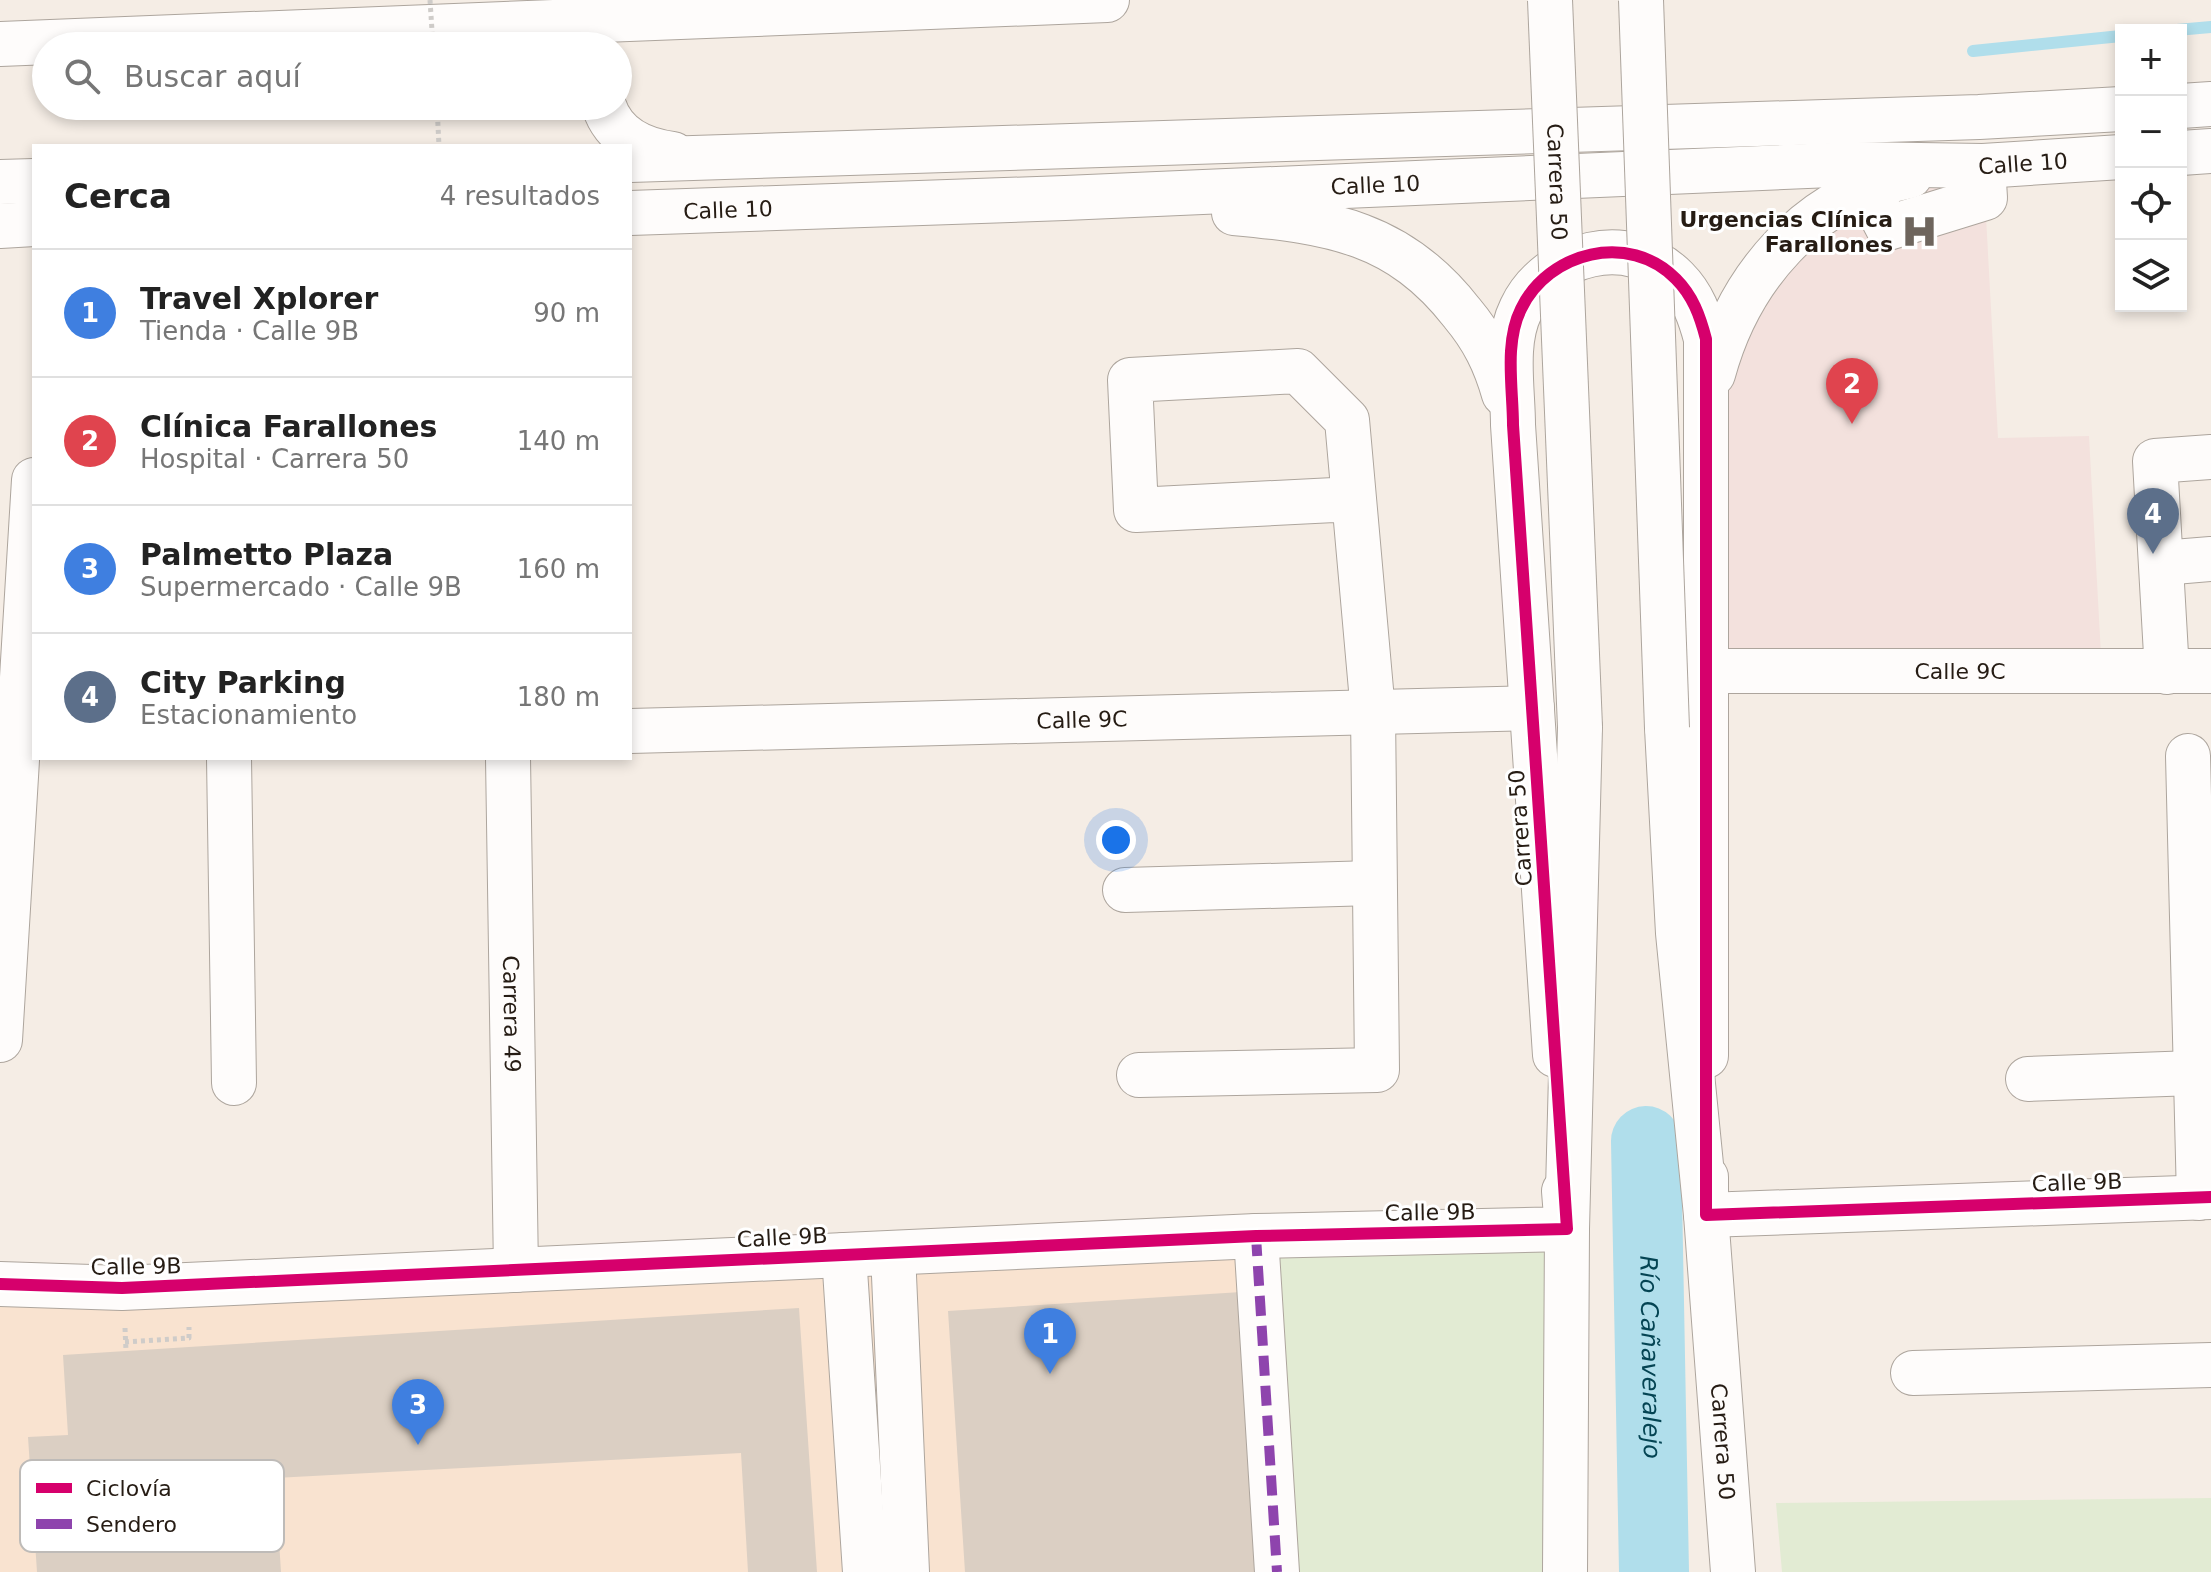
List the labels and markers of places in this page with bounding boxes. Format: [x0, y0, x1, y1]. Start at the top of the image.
place label: Urgencias Clínica Farallones [1679, 207, 1893, 257]
hospital icon: Urgencias Clínica Farallones [1900, 213, 1938, 251]
pin: 2 [1826, 358, 1878, 424]
pin: 4 [2127, 488, 2179, 554]
pin: 1 [1024, 1308, 1076, 1374]
pin: 3 [392, 1379, 444, 1445]

